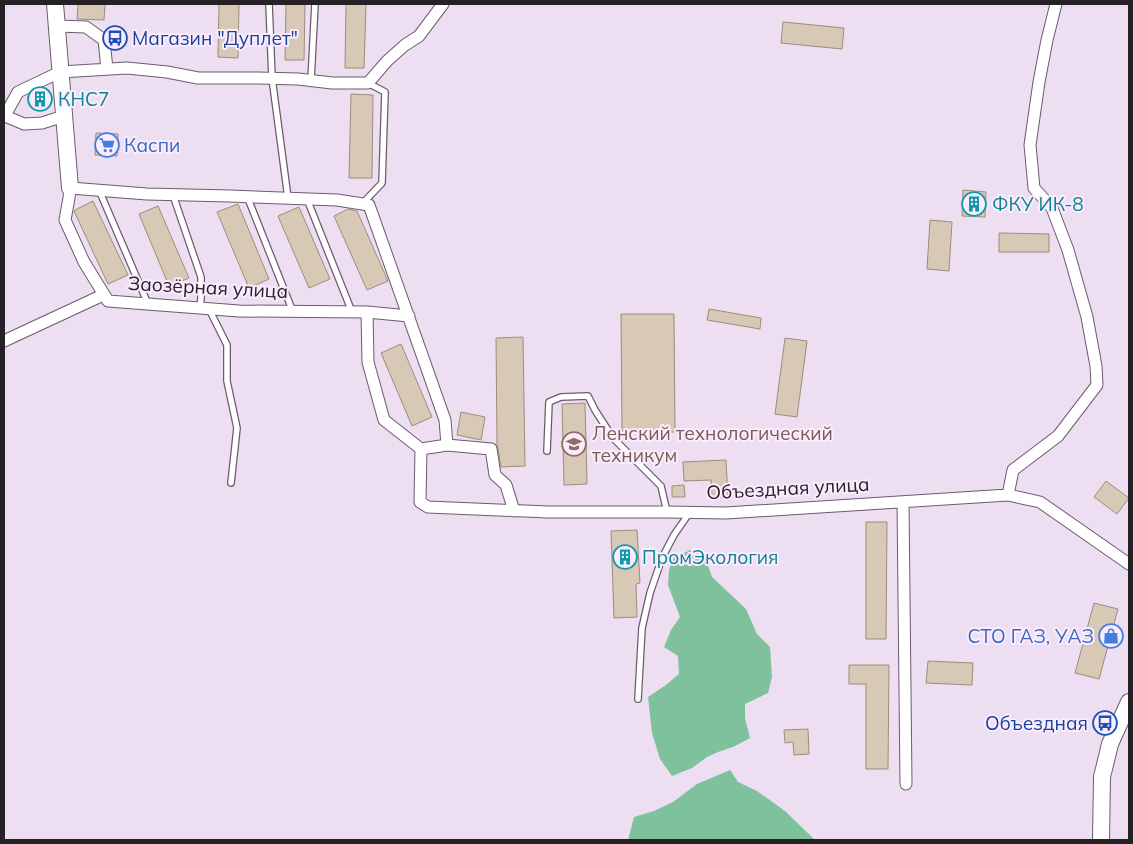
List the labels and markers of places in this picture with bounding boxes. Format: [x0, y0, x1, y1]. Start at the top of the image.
bus stop icon: Магазин "Дуплет" [102, 25, 128, 51]
place label: Магазин "Дуплет" [132, 26, 298, 50]
building icon: КНС7 [27, 86, 53, 112]
place label: КНС7 [58, 87, 109, 111]
supermarket icon: Каспи [94, 132, 120, 158]
place label: Каспи [124, 133, 180, 157]
building icon: ФКУ ИК-8 [961, 191, 987, 217]
place label: ФКУ ИК-8 [992, 192, 1084, 216]
place label: Ленский технологический техникум [592, 421, 833, 467]
school or university icon: Ленский технологический техникум [561, 431, 587, 457]
building icon: ПромЭкология [612, 544, 638, 570]
place label: ПромЭкология [642, 545, 779, 569]
shop icon: СТО ГАЗ, УАЗ [1098, 623, 1124, 649]
place label: СТО ГАЗ, УАЗ [968, 624, 1094, 648]
bus stop icon: Объездная [1092, 710, 1118, 736]
place label: Объездная [985, 711, 1088, 735]

